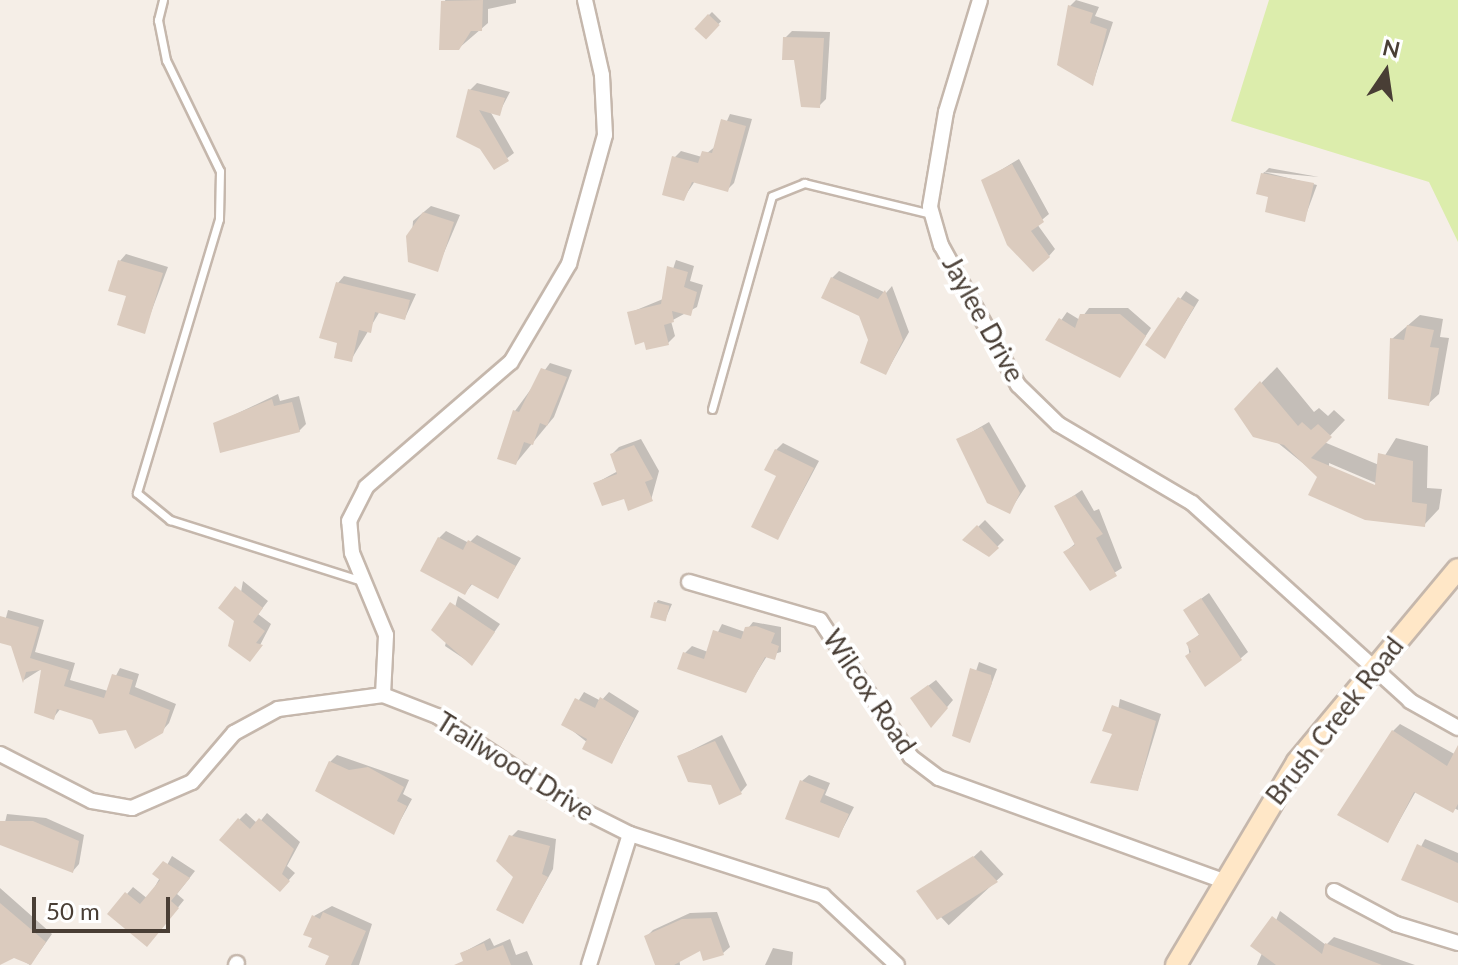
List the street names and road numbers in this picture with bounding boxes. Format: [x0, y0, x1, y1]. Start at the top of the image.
street label: Jaylee Drive [936, 251, 1030, 387]
street label: Wilcox Road [816, 624, 922, 760]
street label: Brush Creek Road [1260, 631, 1410, 811]
street label: Trailwood Drive [430, 706, 600, 828]

